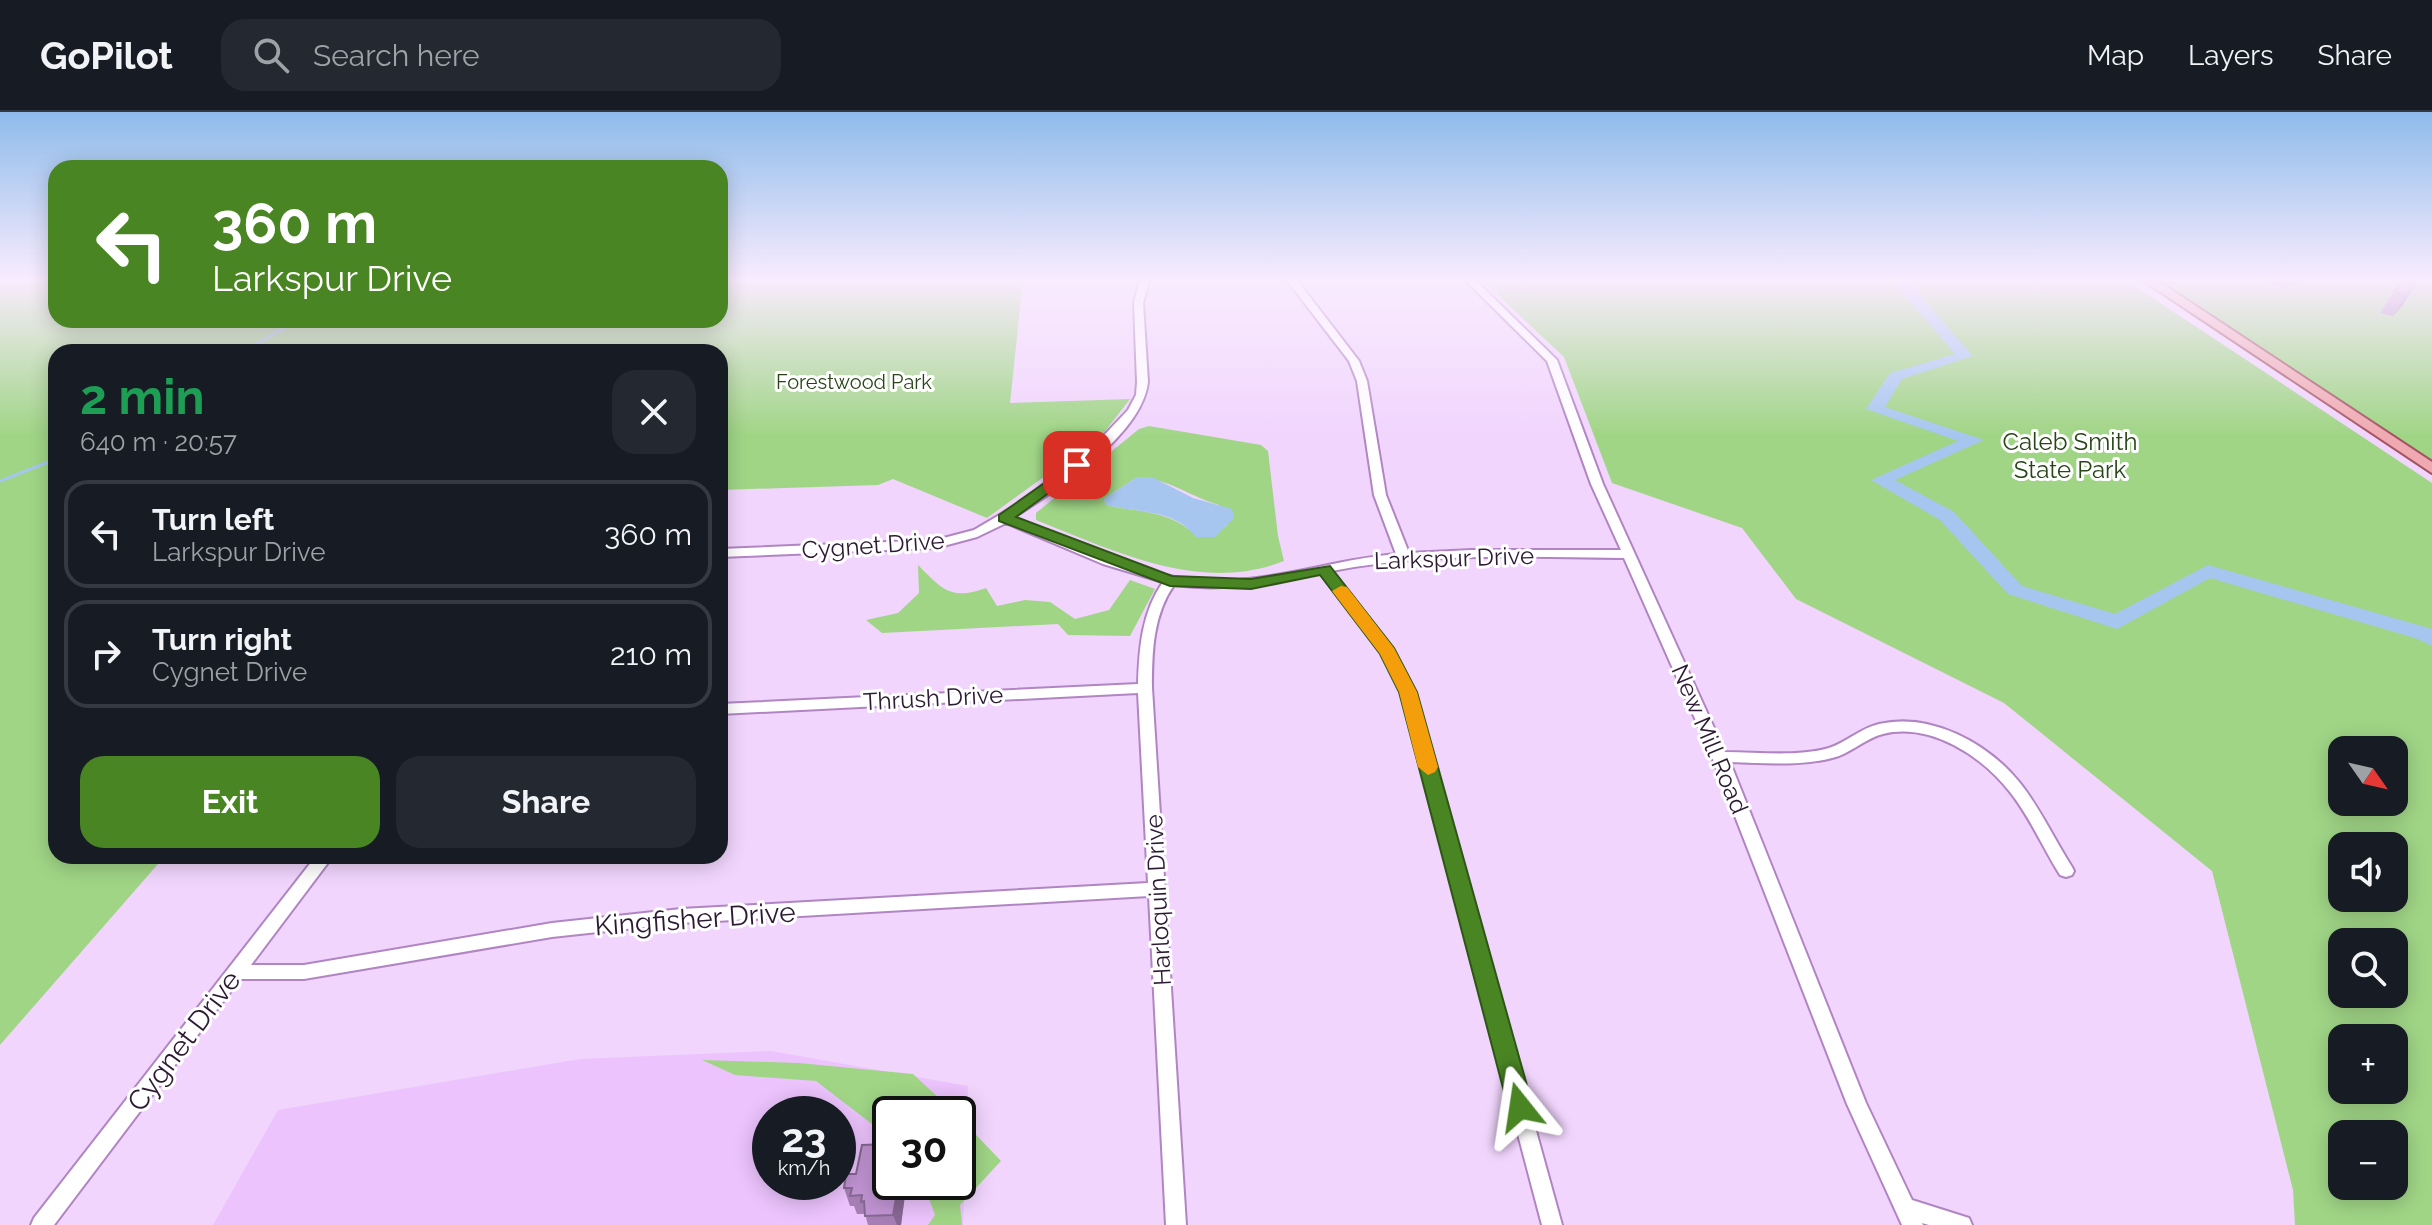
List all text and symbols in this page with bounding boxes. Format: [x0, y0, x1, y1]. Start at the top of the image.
search box [221, 19, 781, 91]
text: GoPilot [40, 33, 173, 78]
icon: search [249, 33, 293, 77]
text: Search here [313, 38, 480, 73]
text: Map [2087, 39, 2144, 72]
text: Layers [2188, 39, 2274, 72]
text: Share [2318, 39, 2392, 72]
text: 360 m [212, 190, 377, 256]
icon: left [80, 192, 184, 296]
text: Larkspur Drive [212, 257, 452, 299]
text: 2 min [80, 369, 205, 425]
button: close [612, 370, 696, 454]
park label: Forestwood Park [776, 370, 932, 394]
text: 640 m · 20:57 [80, 427, 237, 457]
park label: Caleb Smith State Park [2003, 427, 2137, 484]
pin [1043, 431, 1111, 499]
icon: arrive [1055, 443, 1099, 487]
text: Turn left [152, 502, 274, 537]
icon: left [84, 512, 128, 556]
text: 360 m [604, 517, 692, 552]
street label: Cygnet Drive [801, 526, 945, 564]
text: Larkspur Drive [152, 537, 325, 567]
street label: Larkspur Drive [1373, 541, 1535, 575]
text: Turn right [152, 622, 292, 657]
icon: right [84, 632, 128, 676]
text: 210 m [610, 637, 692, 672]
text: Cygnet Drive [152, 657, 307, 687]
street label: New Mill Road [1666, 660, 1754, 818]
street label: Thrush Drive [862, 680, 1004, 716]
north arrow [2328, 736, 2408, 816]
map controls [2328, 736, 2408, 1200]
button: Exit [80, 756, 380, 848]
button: Share [396, 756, 696, 848]
street label: Harloquin Drive [1139, 814, 1177, 986]
button: sound [2328, 832, 2408, 912]
street label: Kingfisher Drive [593, 896, 797, 942]
button: search [2328, 928, 2408, 1008]
street label: Cygnet Drive [121, 964, 247, 1118]
button: + [2328, 1024, 2408, 1104]
position arrow [1478, 1065, 1562, 1149]
speed limit sign: 30 [872, 1096, 976, 1200]
text: 23 [782, 1114, 826, 1161]
button: − [2328, 1120, 2408, 1200]
text: km/h [778, 1156, 830, 1180]

